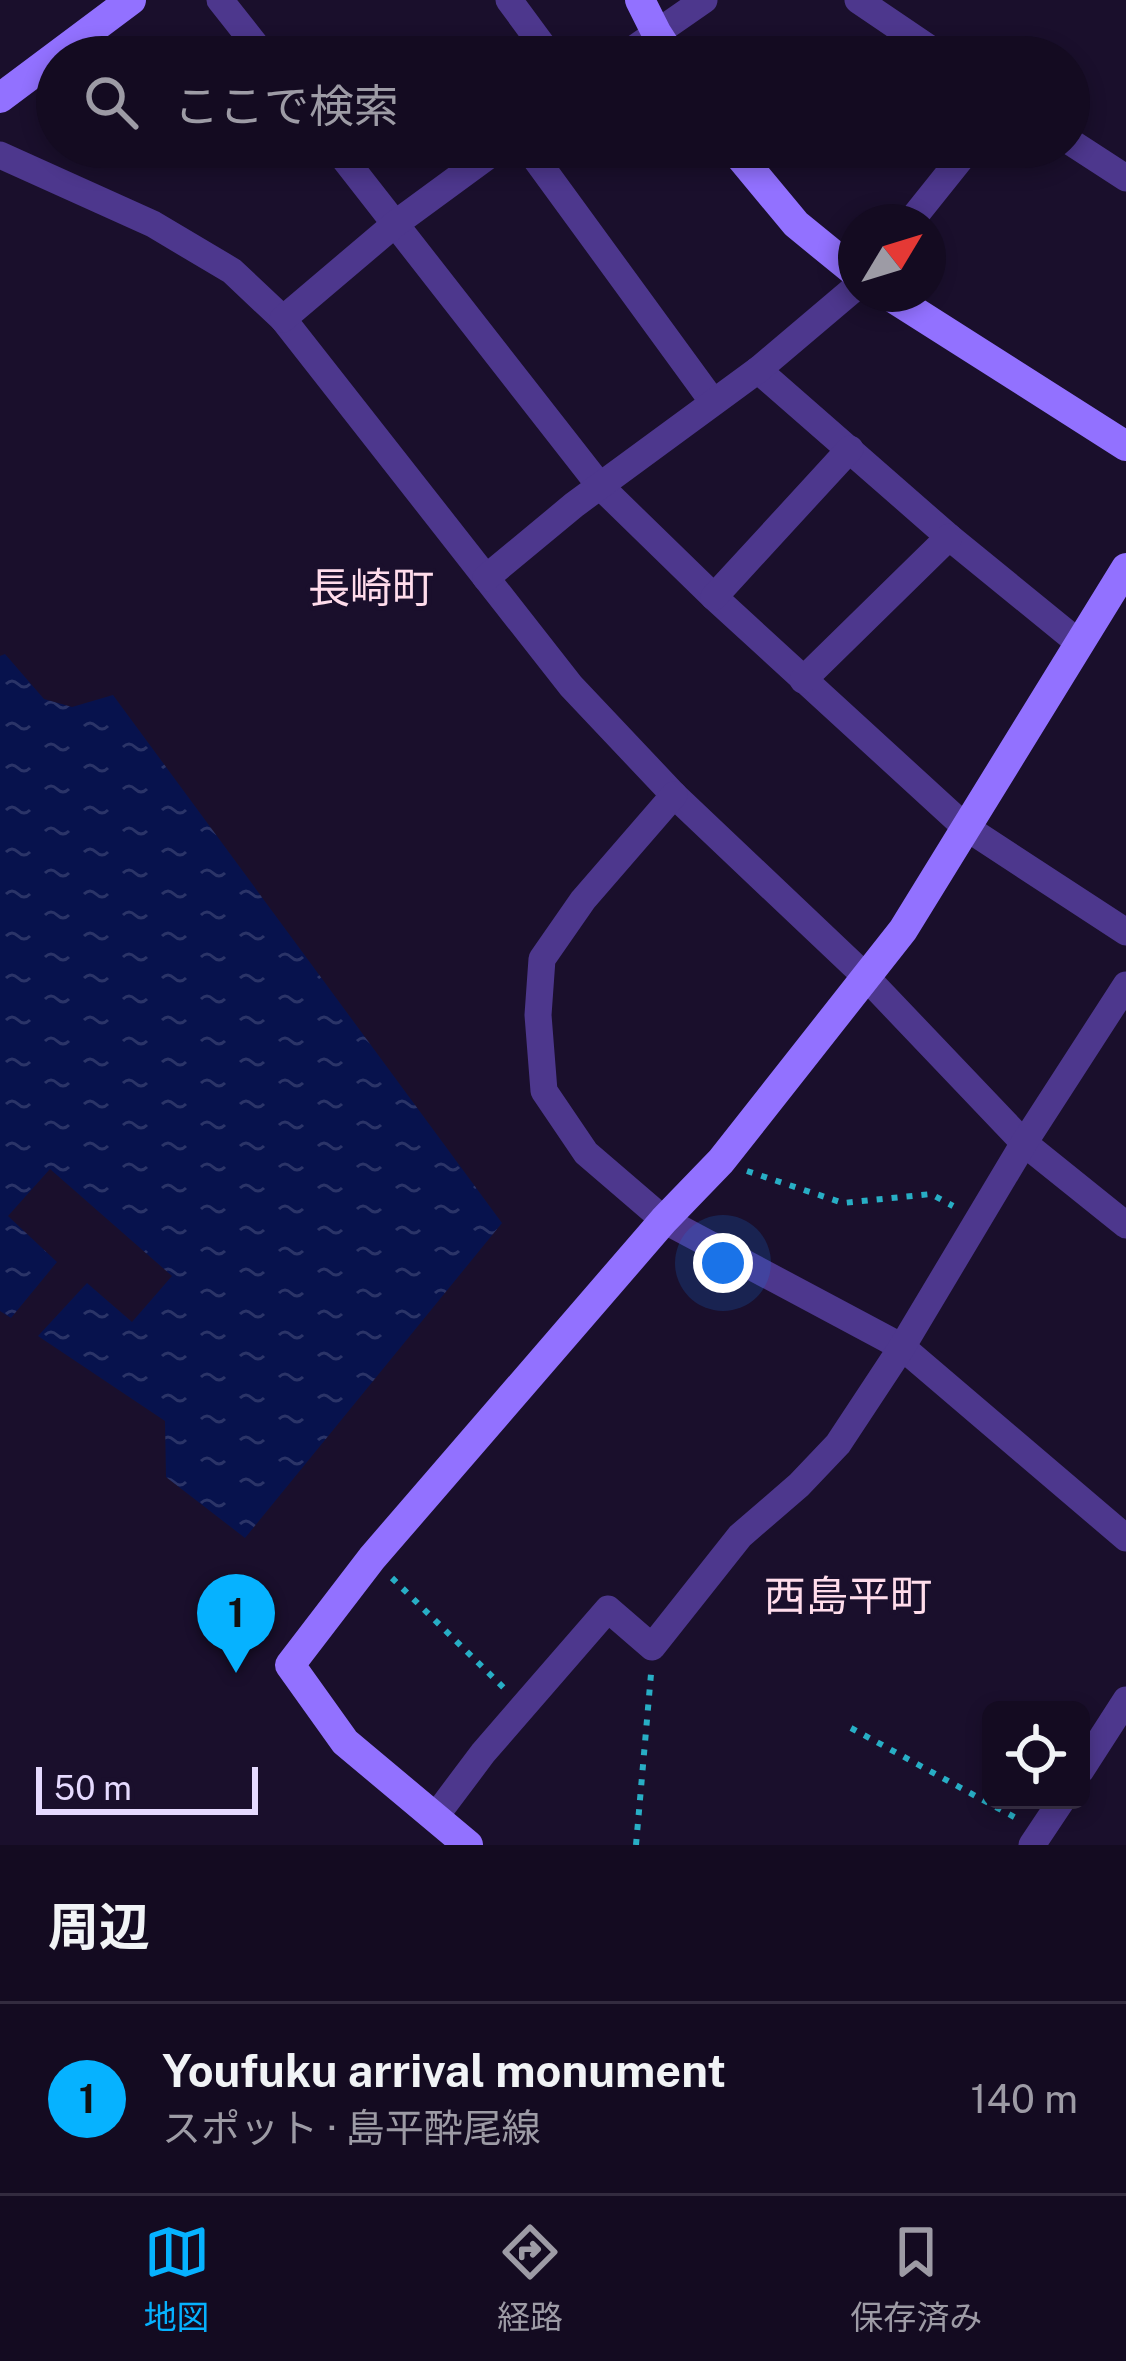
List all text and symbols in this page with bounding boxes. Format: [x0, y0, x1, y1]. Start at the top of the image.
search box [36, 36, 1090, 168]
icon: search [78, 69, 144, 135]
text: ここで検索 [174, 79, 399, 132]
north arrow [838, 204, 946, 312]
district label: 長崎町 [308, 563, 434, 612]
your location [693, 1233, 753, 1293]
district label: 西島平町 [764, 1571, 932, 1620]
pin: 1 [197, 1574, 275, 1673]
map controls [982, 1701, 1090, 1809]
button: locate [982, 1701, 1090, 1809]
scale bar [36, 1761, 258, 1814]
text: 50 m [54, 1769, 132, 1807]
text: 周辺 [48, 1897, 150, 1956]
text: Youfuku arrival monument [162, 2044, 726, 2097]
text: 1 [79, 2076, 95, 2122]
text: 140 m [971, 2076, 1078, 2122]
text: スポット · 島平酔尾線 [162, 2105, 541, 2151]
tab: 地図 [144, 2219, 210, 2339]
tab: 経路 [497, 2219, 563, 2339]
tab: 保存済み [850, 2219, 982, 2339]

